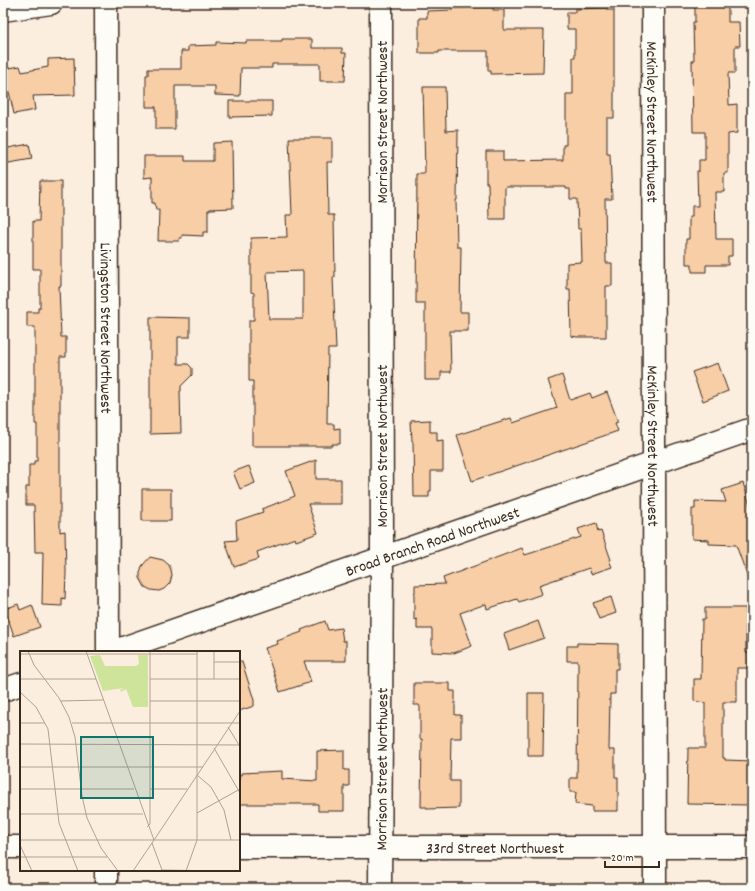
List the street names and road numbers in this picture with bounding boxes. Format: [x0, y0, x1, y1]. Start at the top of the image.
street label: Morrison Street Northwest [372, 40, 395, 203]
street label: McKinley Street Northwest [639, 41, 662, 203]
street label: Livingston Street Northwest [93, 242, 116, 414]
street label: Morrison Street Northwest [372, 364, 395, 527]
street label: McKinley Street Northwest [640, 365, 663, 527]
street label: Broad Branch Road Northwest [343, 502, 523, 584]
street label: Morrison Street Northwest [371, 687, 395, 851]
street label: 33rd Street Northwest [426, 838, 564, 861]

